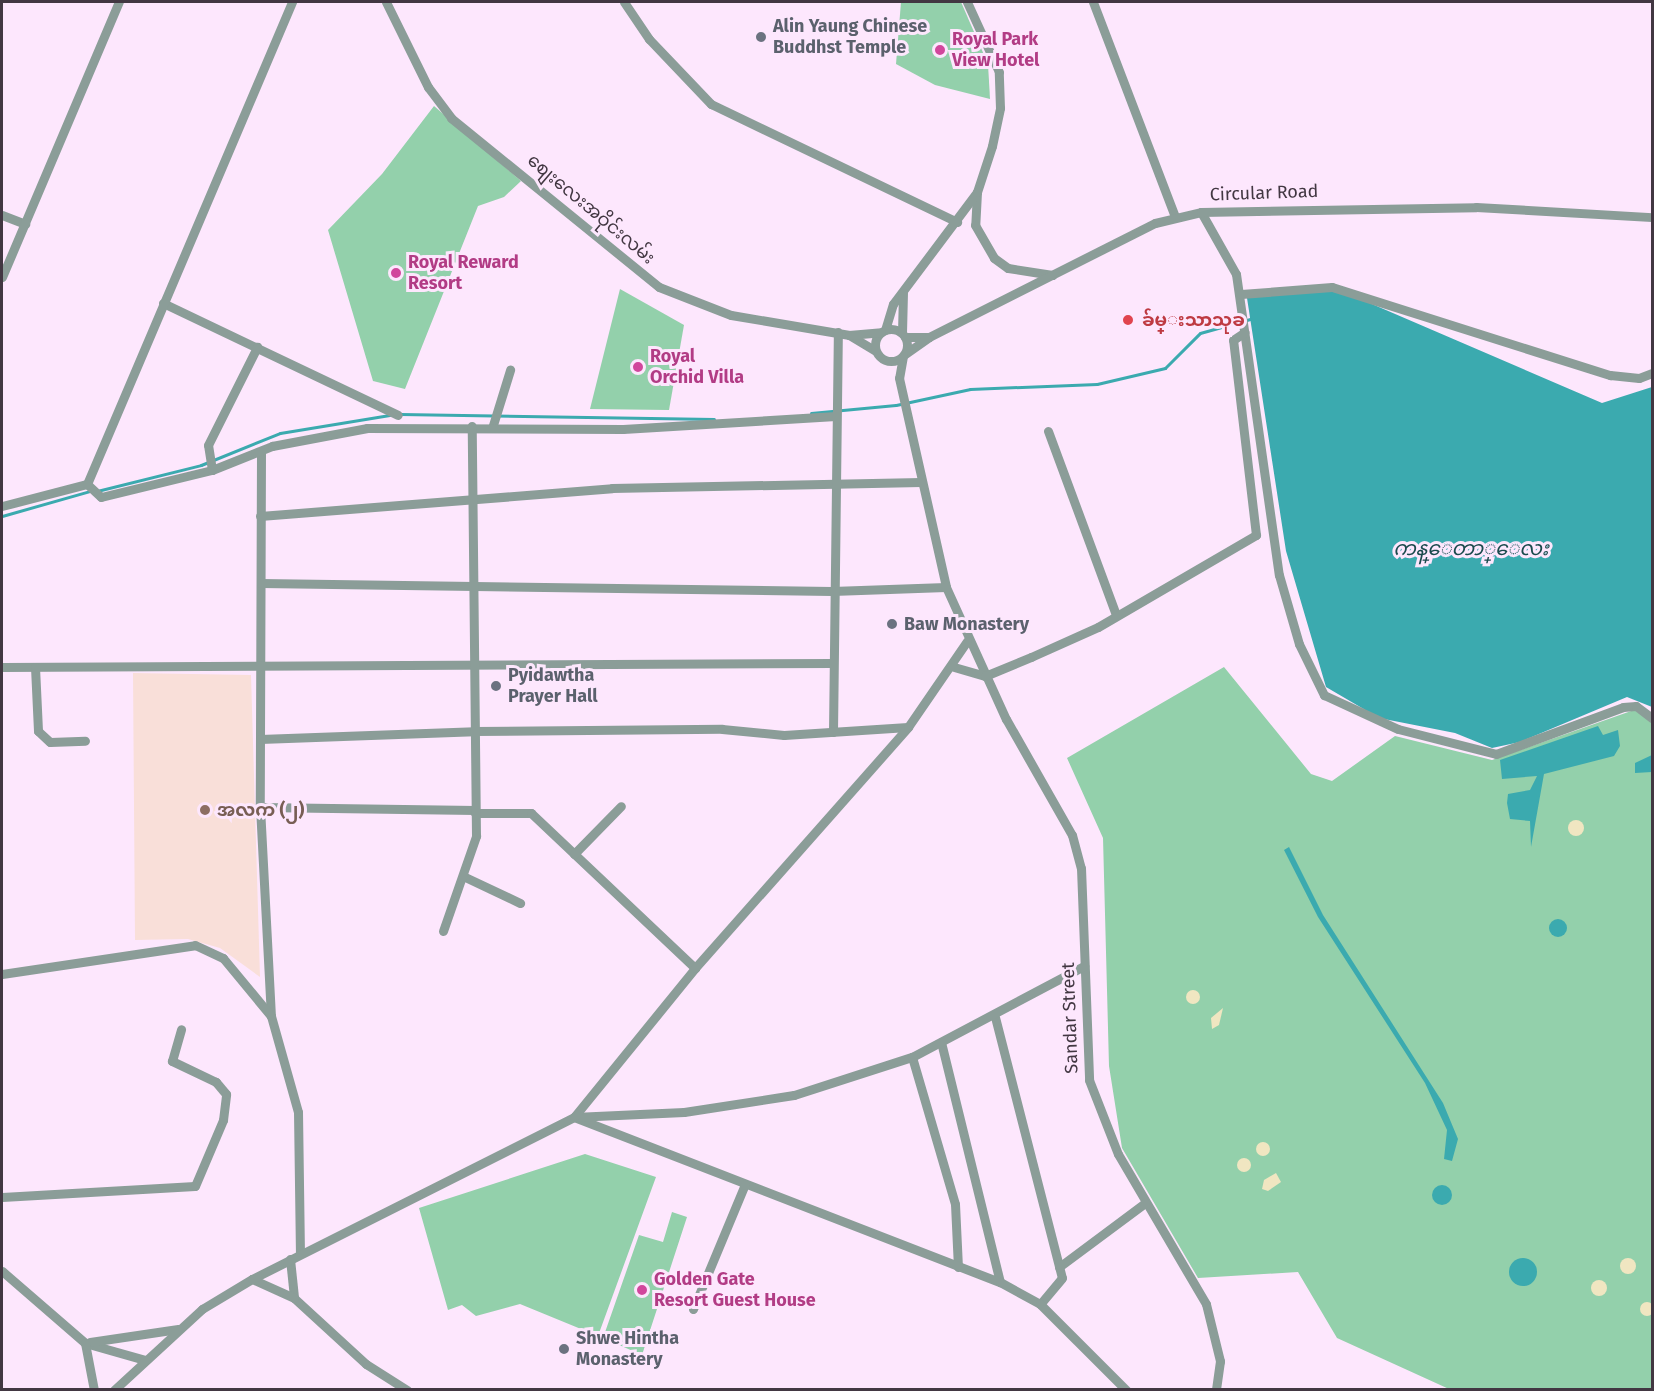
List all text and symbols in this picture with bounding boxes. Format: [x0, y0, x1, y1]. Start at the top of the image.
place label: Alin Yaung Chinese Buddhst Temple [773, 16, 927, 58]
place label: Royal Park View Hotel [952, 29, 1039, 72]
marker: Alin Yaung Chinese Buddhst Temple [754, 30, 768, 44]
marker: Royal Park View Hotel [933, 43, 947, 57]
street label: စျေးလေးအဝိုင်းလမ်း [523, 149, 659, 269]
street label: Circular Road [1209, 180, 1319, 206]
place label: Royal Reward Resort [408, 252, 519, 294]
marker: Royal Reward Resort [389, 266, 403, 280]
place label: ခ်မ္းသာသုခ [1142, 309, 1245, 331]
marker: ခ်မ္းသာသုခ [1119, 311, 1137, 329]
place label: Royal Orchid Villa [650, 346, 744, 388]
marker: Royal Orchid Villa [631, 360, 645, 374]
water label: ကန္ေတာ္ေလး [1393, 536, 1549, 560]
place label: Baw Monastery [904, 613, 1029, 635]
marker: Baw Monastery [885, 617, 899, 631]
place label: Pyidawtha Prayer Hall [508, 665, 598, 708]
marker: Pyidawtha Prayer Hall [489, 679, 503, 693]
place label: အလက (၂) [217, 799, 304, 821]
marker: အလက (၂) [198, 803, 212, 817]
street label: Sandar Street [1057, 962, 1083, 1074]
place label: Golden Gate Resort Guest House [654, 1269, 816, 1312]
marker: Golden Gate Resort Guest House [635, 1283, 649, 1297]
place label: Shwe Hintha Monastery [576, 1328, 679, 1370]
marker: Shwe Hintha Monastery [557, 1342, 571, 1356]

